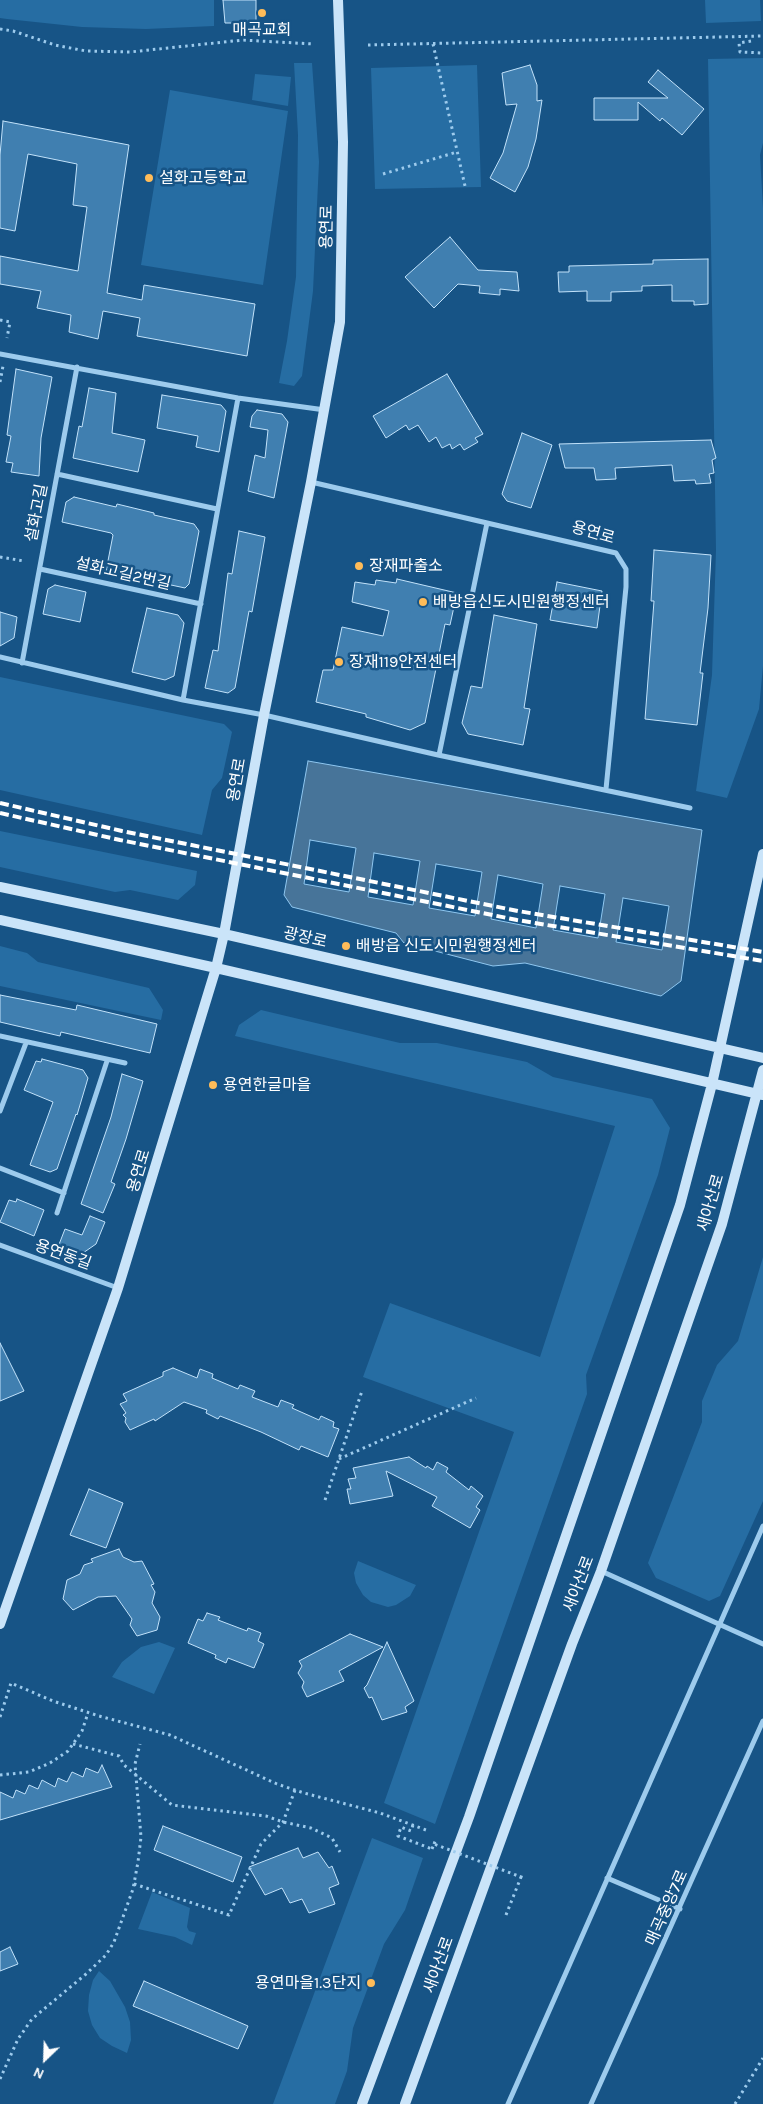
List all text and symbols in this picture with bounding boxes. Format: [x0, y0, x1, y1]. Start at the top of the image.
marker: 매곡교회 [256, 7, 268, 19]
place label: 매곡교회 [233, 20, 291, 40]
place label: 설화고등학교 [159, 168, 247, 188]
marker: 설화고등학교 [143, 172, 155, 184]
street label: 용연로 [317, 205, 337, 249]
street label: 설화고길 [22, 482, 52, 544]
street label: 용연로 [569, 518, 617, 548]
street label: 설화고길2번길 [73, 554, 173, 594]
place label: 장재파출소 [369, 556, 443, 576]
marker: 장재파출소 [353, 560, 365, 572]
place label: 배방읍신도시민원행정센터 [433, 592, 610, 612]
marker: 배방읍신도시민원행정센터 [417, 596, 429, 608]
place label: 장재119안전센터 [349, 652, 457, 672]
marker: 장재119안전센터 [333, 656, 345, 668]
street label: 용연로 [224, 757, 250, 803]
street label: 광장로 [281, 924, 329, 952]
place label: 배방읍 신도시민원행정센터 [356, 936, 536, 956]
marker: 배방읍 신도시민원행정센터 [340, 940, 352, 952]
place label: 용연한글마을 [223, 1075, 311, 1095]
marker: 용연한글마을 [207, 1079, 219, 1091]
street label: 용연로 [123, 1147, 155, 1195]
street label: 새아산로 [694, 1172, 728, 1234]
street label: 용연동길 [32, 1236, 94, 1274]
street label: 새아산로 [559, 1553, 599, 1615]
street label: 매곡중앙7로 [642, 1867, 692, 1949]
street label: 새아산로 [420, 1934, 458, 1996]
place label: 용연마을1.3단지 [255, 1973, 361, 1993]
marker: 용연마을1.3단지 [365, 1977, 377, 1989]
north arrow [20, 2034, 70, 2084]
text: N [31, 2063, 47, 2083]

